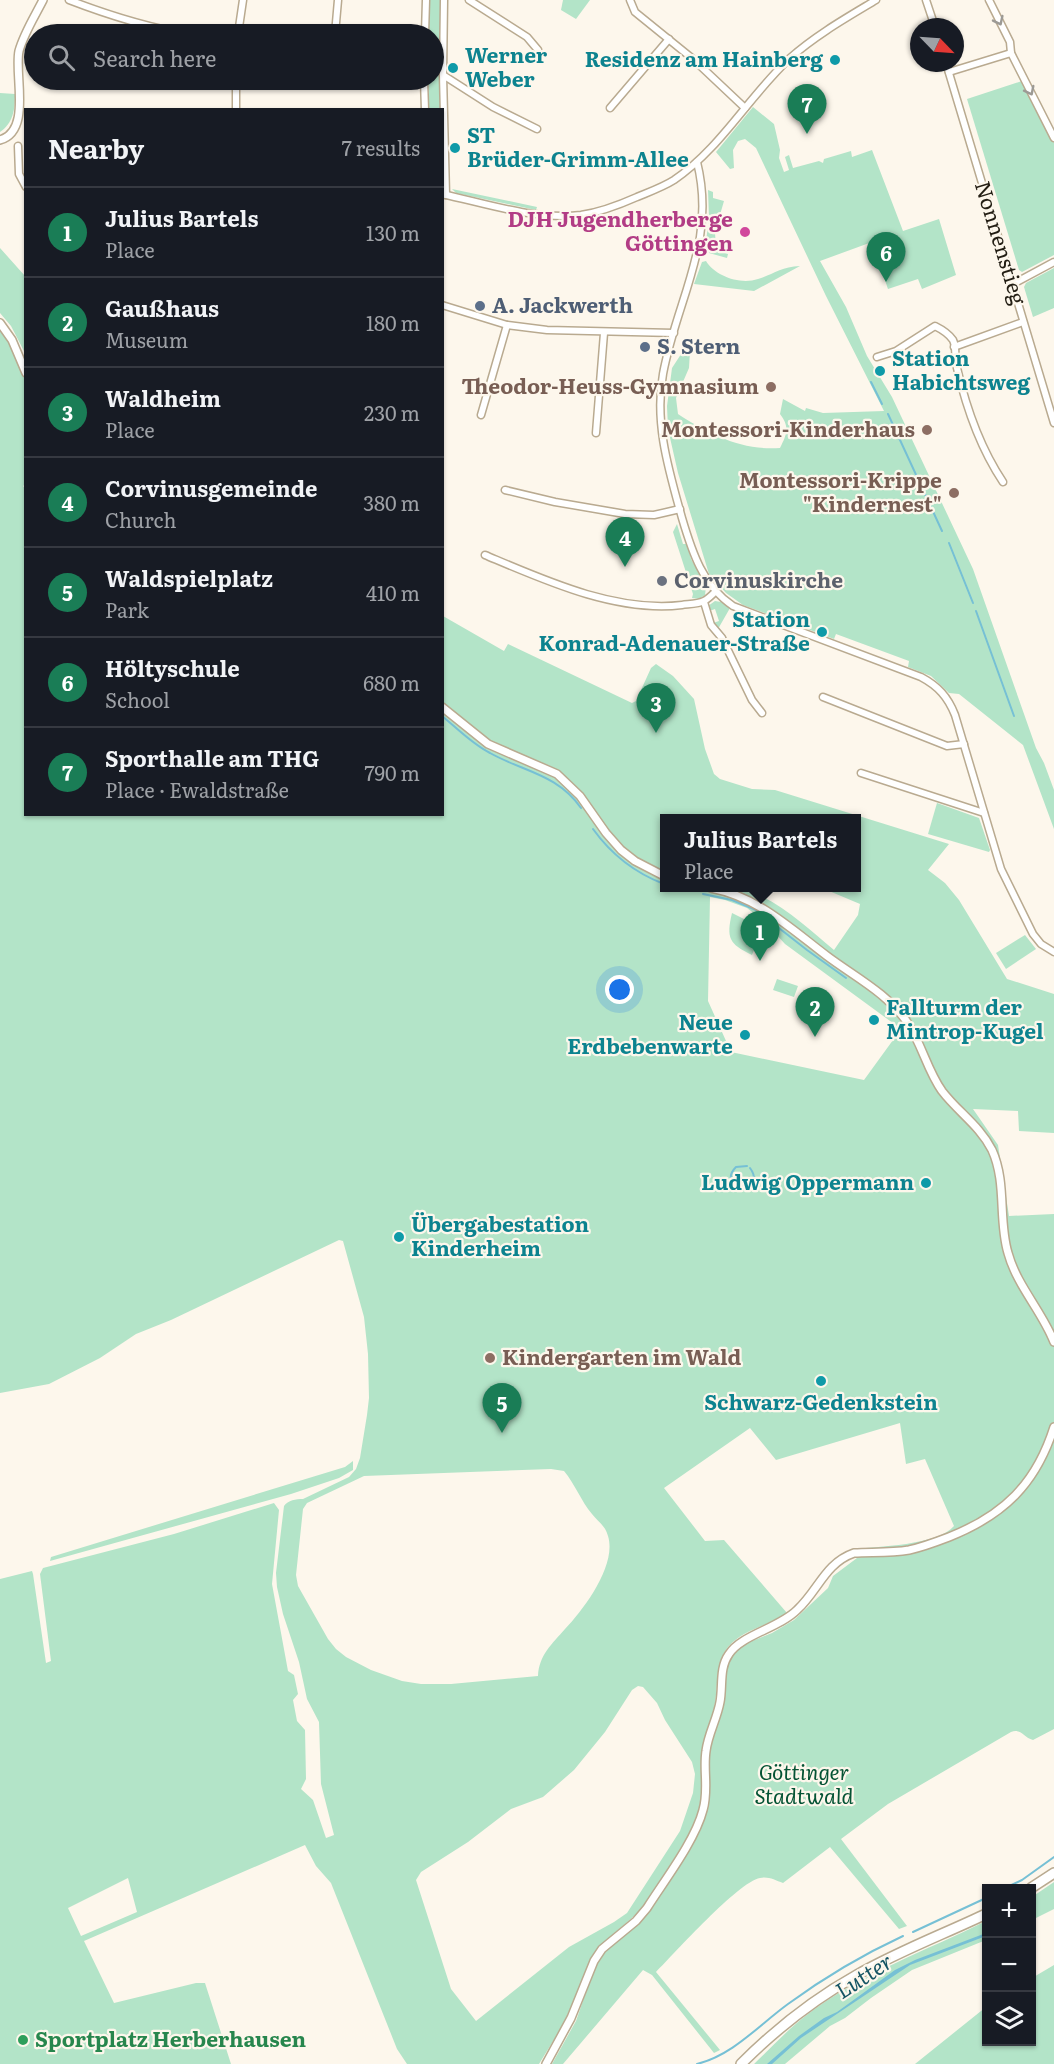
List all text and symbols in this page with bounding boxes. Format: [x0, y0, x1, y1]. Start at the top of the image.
one-way arrow [992, 15, 1004, 26]
north arrow [910, 18, 964, 72]
search box [24, 24, 444, 90]
place label: Werner Weber [465, 38, 548, 93]
icon: search [45, 41, 78, 74]
text: Search here [93, 41, 216, 74]
place label: Residenz am Hainberg [585, 42, 823, 73]
marker: Residenz am Hainberg [828, 53, 842, 67]
marker: Werner Weber [446, 61, 460, 75]
pin: 7 [788, 84, 826, 134]
one-way arrow [1023, 84, 1034, 95]
place label: ST Brüder-Grimm-Allee [467, 118, 689, 173]
text: Nearby [48, 128, 144, 167]
text: 7 results [342, 132, 420, 162]
marker: ST Brüder-Grimm-Allee [448, 141, 462, 155]
street label: Nonnenstieg [969, 177, 1036, 308]
text: Julius Bartels [105, 201, 258, 234]
place label: DJH Jugendherberge Göttingen [507, 202, 733, 257]
text: 1 [63, 217, 72, 247]
text: 130 m [366, 217, 420, 247]
marker: DJH Jugendherberge Göttingen [738, 225, 752, 239]
pin: 6 [866, 232, 906, 282]
text: Place [105, 234, 155, 264]
place label: A. Jackwerth [492, 288, 633, 319]
text: Gaußhaus [105, 291, 219, 324]
marker: A. Jackwerth [473, 299, 487, 313]
text: 2 [62, 307, 73, 337]
text: 180 m [366, 307, 420, 337]
text: Museum [105, 324, 188, 354]
place label: S. Stern [657, 329, 741, 360]
marker: S. Stern [638, 340, 652, 354]
place label: Station Habichtsweg [892, 341, 1030, 396]
marker: Station Habichtsweg [873, 364, 887, 378]
place label: Theodor-Heuss-Gymnasium [462, 369, 759, 400]
marker: Theodor-Heuss-Gymnasium [764, 380, 778, 394]
text: Waldheim [105, 381, 221, 414]
text: 3 [62, 397, 73, 427]
text: 230 m [364, 397, 420, 427]
place label: Montessori-Kinderhaus [661, 412, 915, 443]
text: Place [105, 414, 155, 444]
marker: Montessori-Kinderhaus [920, 423, 934, 437]
place label: Montessori-Krippe "Kindernest" [739, 463, 942, 518]
text: Corvinusgemeinde [105, 471, 317, 504]
marker: Montessori-Krippe "Kindernest" [947, 486, 961, 500]
text: 4 [61, 487, 74, 517]
text: 380 m [363, 487, 420, 517]
text: Church [105, 504, 177, 534]
pin: 4 [606, 518, 644, 567]
text: Waldspielplatz [105, 561, 273, 594]
place label: Corvinuskirche [674, 563, 843, 594]
marker: Corvinuskirche [655, 574, 669, 588]
text: 5 [62, 577, 73, 607]
text: 410 m [366, 577, 420, 607]
text: Park [105, 594, 149, 624]
place label: Station Konrad-Adenauer-Straße [539, 602, 810, 657]
marker: Station Konrad-Adenauer-Straße [815, 625, 829, 639]
text: Höltyschule [105, 651, 240, 684]
text: 6 [62, 667, 73, 697]
text: 680 m [363, 667, 420, 697]
text: School [105, 684, 170, 714]
pin: 3 [636, 684, 676, 733]
text: Sporthalle am THG [105, 741, 319, 774]
text: 7 [62, 757, 73, 787]
text: 790 m [364, 757, 420, 787]
text: Place · Ewaldstraße [105, 774, 289, 804]
popup [660, 814, 861, 892]
text: Julius Bartels [684, 822, 837, 855]
text: Place [684, 855, 733, 885]
pin: 1 [740, 912, 780, 961]
your location [605, 975, 634, 1004]
pin: 2 [796, 988, 834, 1037]
place label: Fallturm der Mintrop-Kugel [886, 990, 1044, 1045]
place label: Neue Erdbebenwarte [567, 1005, 733, 1060]
marker: Fallturm der Mintrop-Kugel [867, 1013, 881, 1027]
marker: Neue Erdbebenwarte [738, 1028, 752, 1042]
place label: Ludwig Oppermann [701, 1165, 914, 1196]
marker: Ludwig Oppermann [919, 1176, 933, 1190]
place label: Übergabestation Kinderheim [411, 1207, 589, 1262]
marker: Übergabestation Kinderheim [392, 1230, 406, 1244]
place label: Kindergarten im Wald [502, 1340, 742, 1371]
marker: Kindergarten im Wald [483, 1351, 497, 1365]
marker: Schwarz-Gedenkstein [814, 1374, 828, 1388]
pin: 5 [482, 1384, 522, 1433]
place label: Schwarz-Gedenkstein [704, 1385, 938, 1416]
park label: Göttinger Stadtwald [754, 1755, 854, 1810]
map controls [982, 1884, 1036, 2046]
button: + [982, 1884, 1036, 1938]
button: − [982, 1938, 1036, 1992]
water label: Lutter [828, 1944, 898, 2006]
button: layers [982, 1992, 1036, 2046]
place label: Sportplatz Herberhausen [35, 2022, 306, 2053]
marker: Sportplatz Herberhausen [16, 2033, 30, 2047]

